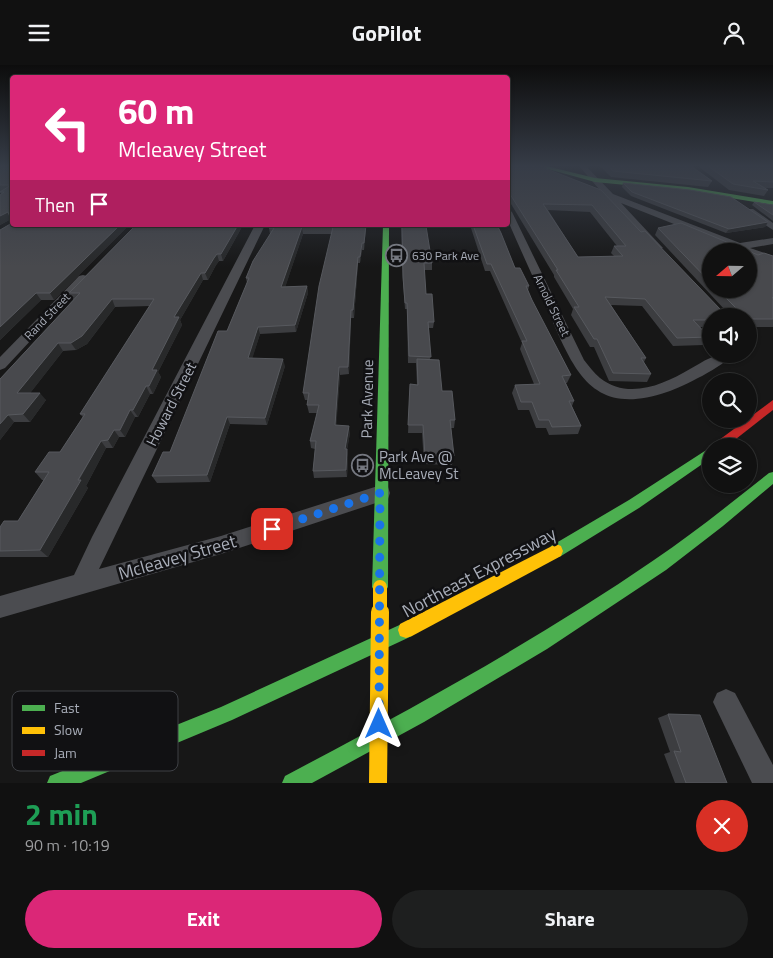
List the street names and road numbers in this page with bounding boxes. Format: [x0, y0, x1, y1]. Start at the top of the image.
street label: Arnold Street [529, 271, 576, 340]
street label: Rand Street [19, 287, 75, 344]
street label: Howard Street [140, 357, 202, 450]
street label: Park Avenue [355, 359, 379, 439]
street label: Northeast Expressway [397, 520, 561, 624]
street label: Mcleavey Street [115, 527, 240, 587]

